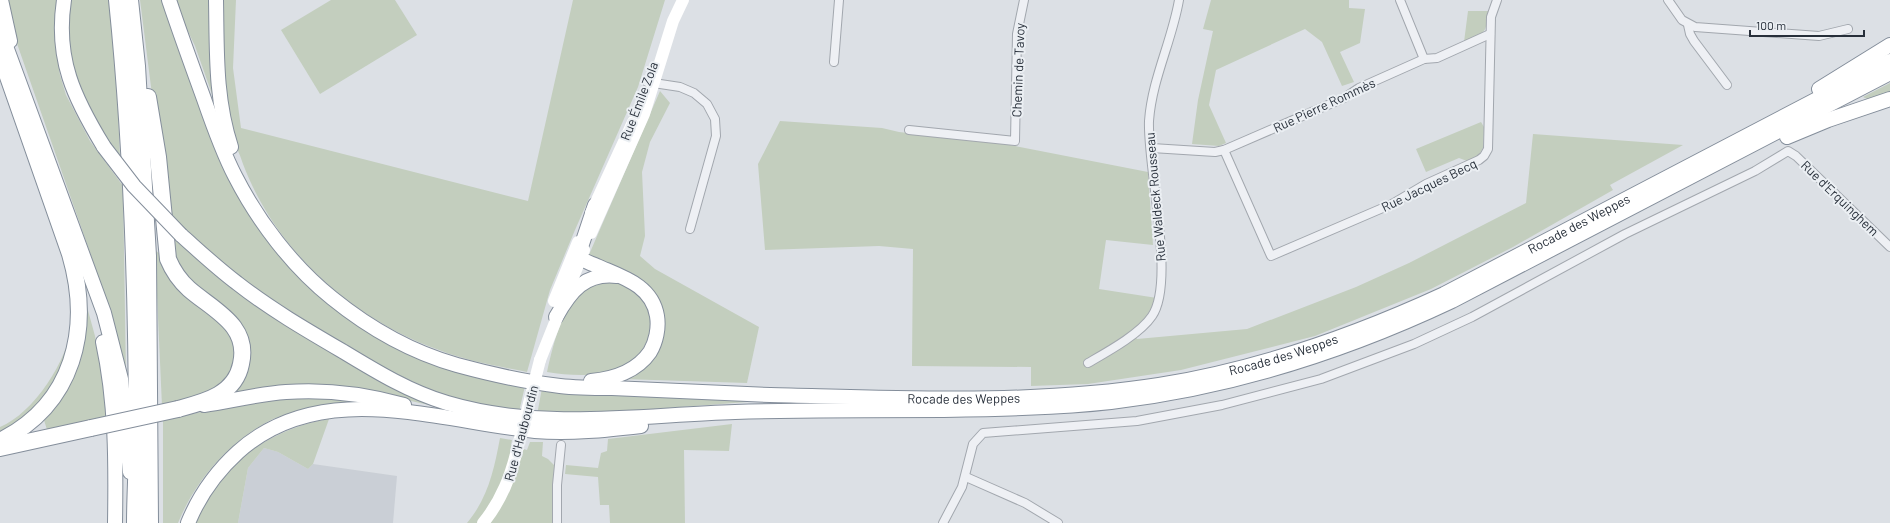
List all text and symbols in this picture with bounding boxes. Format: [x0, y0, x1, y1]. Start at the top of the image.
scale bar [1750, 12, 1864, 38]
text: 100 m [1756, 18, 1786, 32]
street label: Chemin de Tavoy [1008, 22, 1028, 118]
street label: Rue Émile Zola [617, 59, 661, 143]
street label: Rue Pierre Rommès [1270, 74, 1378, 136]
street label: Rue Waldeck Rousseau [1141, 132, 1169, 262]
street label: Rue Jacques Becq [1379, 155, 1479, 215]
street label: Rue d'Erquinghem [1798, 157, 1882, 239]
street label: Rocade des Weppes [1525, 190, 1632, 257]
street label: Rocade des Weppes [1227, 330, 1340, 379]
street label: Rue d'Haubourdin [501, 383, 541, 483]
street label: Rocade des Weppes [907, 390, 1020, 407]

